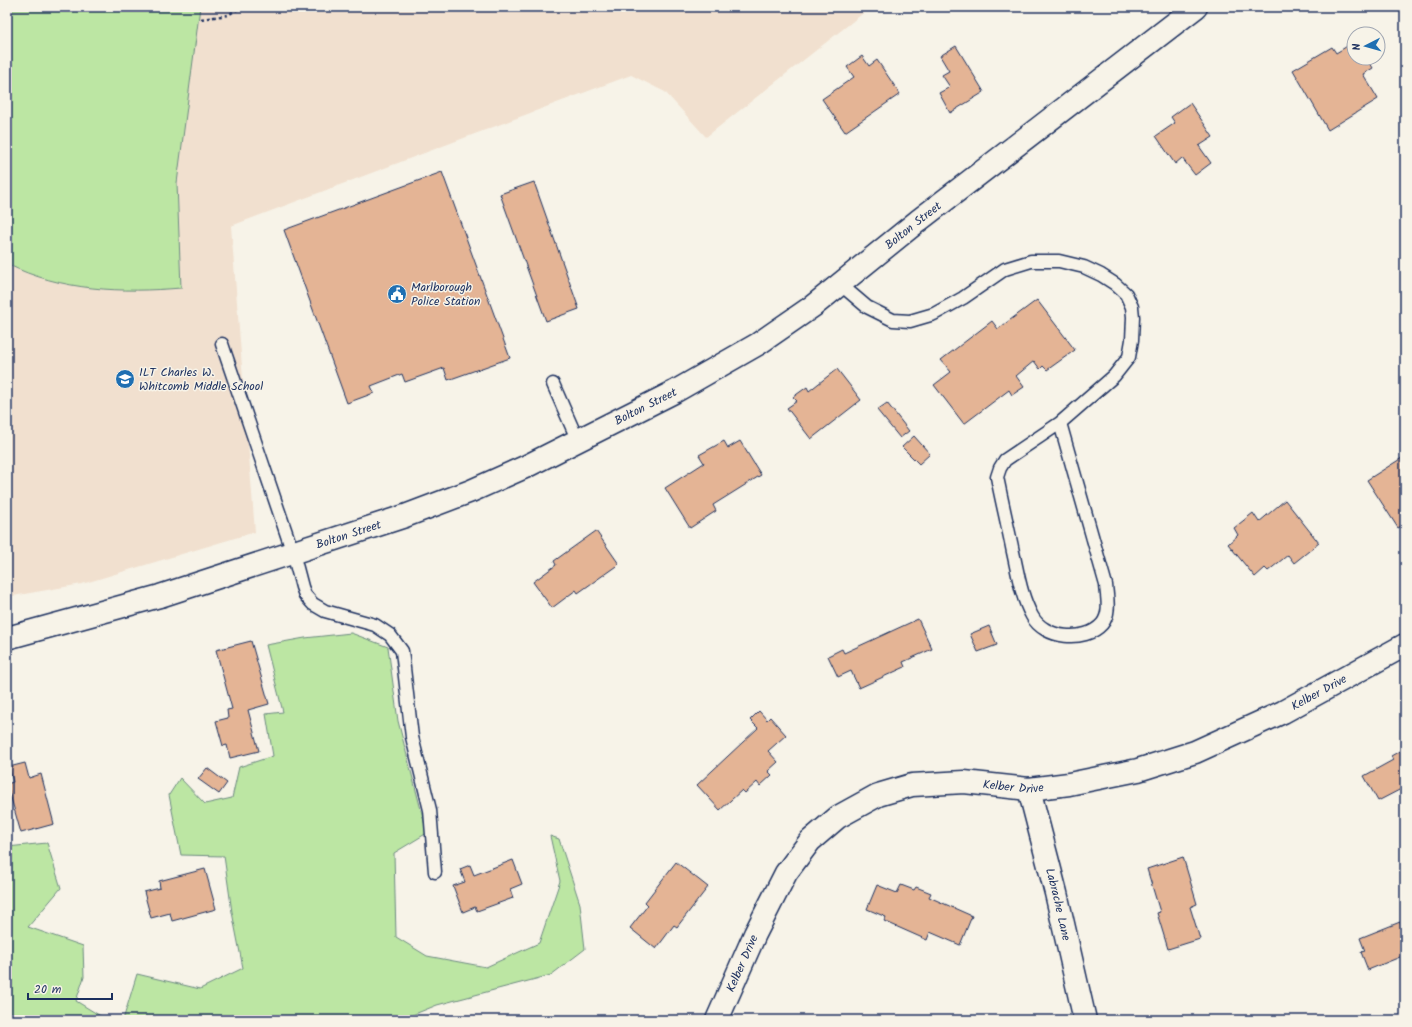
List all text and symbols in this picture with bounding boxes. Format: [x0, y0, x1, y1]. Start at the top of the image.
north arrow [1346, 26, 1386, 66]
text: N [1348, 42, 1366, 51]
street label: Bolton Street [881, 197, 946, 254]
place label: Marlborough Police Station [411, 278, 480, 311]
public building icon: Marlborough Police Station [386, 283, 408, 305]
place label: 1LT Charles W. Whitcomb Middle School [139, 363, 263, 396]
school or university icon: 1LT Charles W. Whitcomb Middle School [114, 368, 136, 390]
street label: Bolton Street [611, 383, 681, 431]
street label: Bolton Street [314, 515, 384, 554]
street label: Kelber Drive [1288, 669, 1351, 716]
street label: Kelber Drive [982, 775, 1045, 799]
street label: Labrache Lane [1040, 866, 1076, 943]
street label: Kelber Drive [721, 931, 764, 995]
scale bar [28, 975, 112, 1001]
text: 20 m [34, 980, 62, 999]

